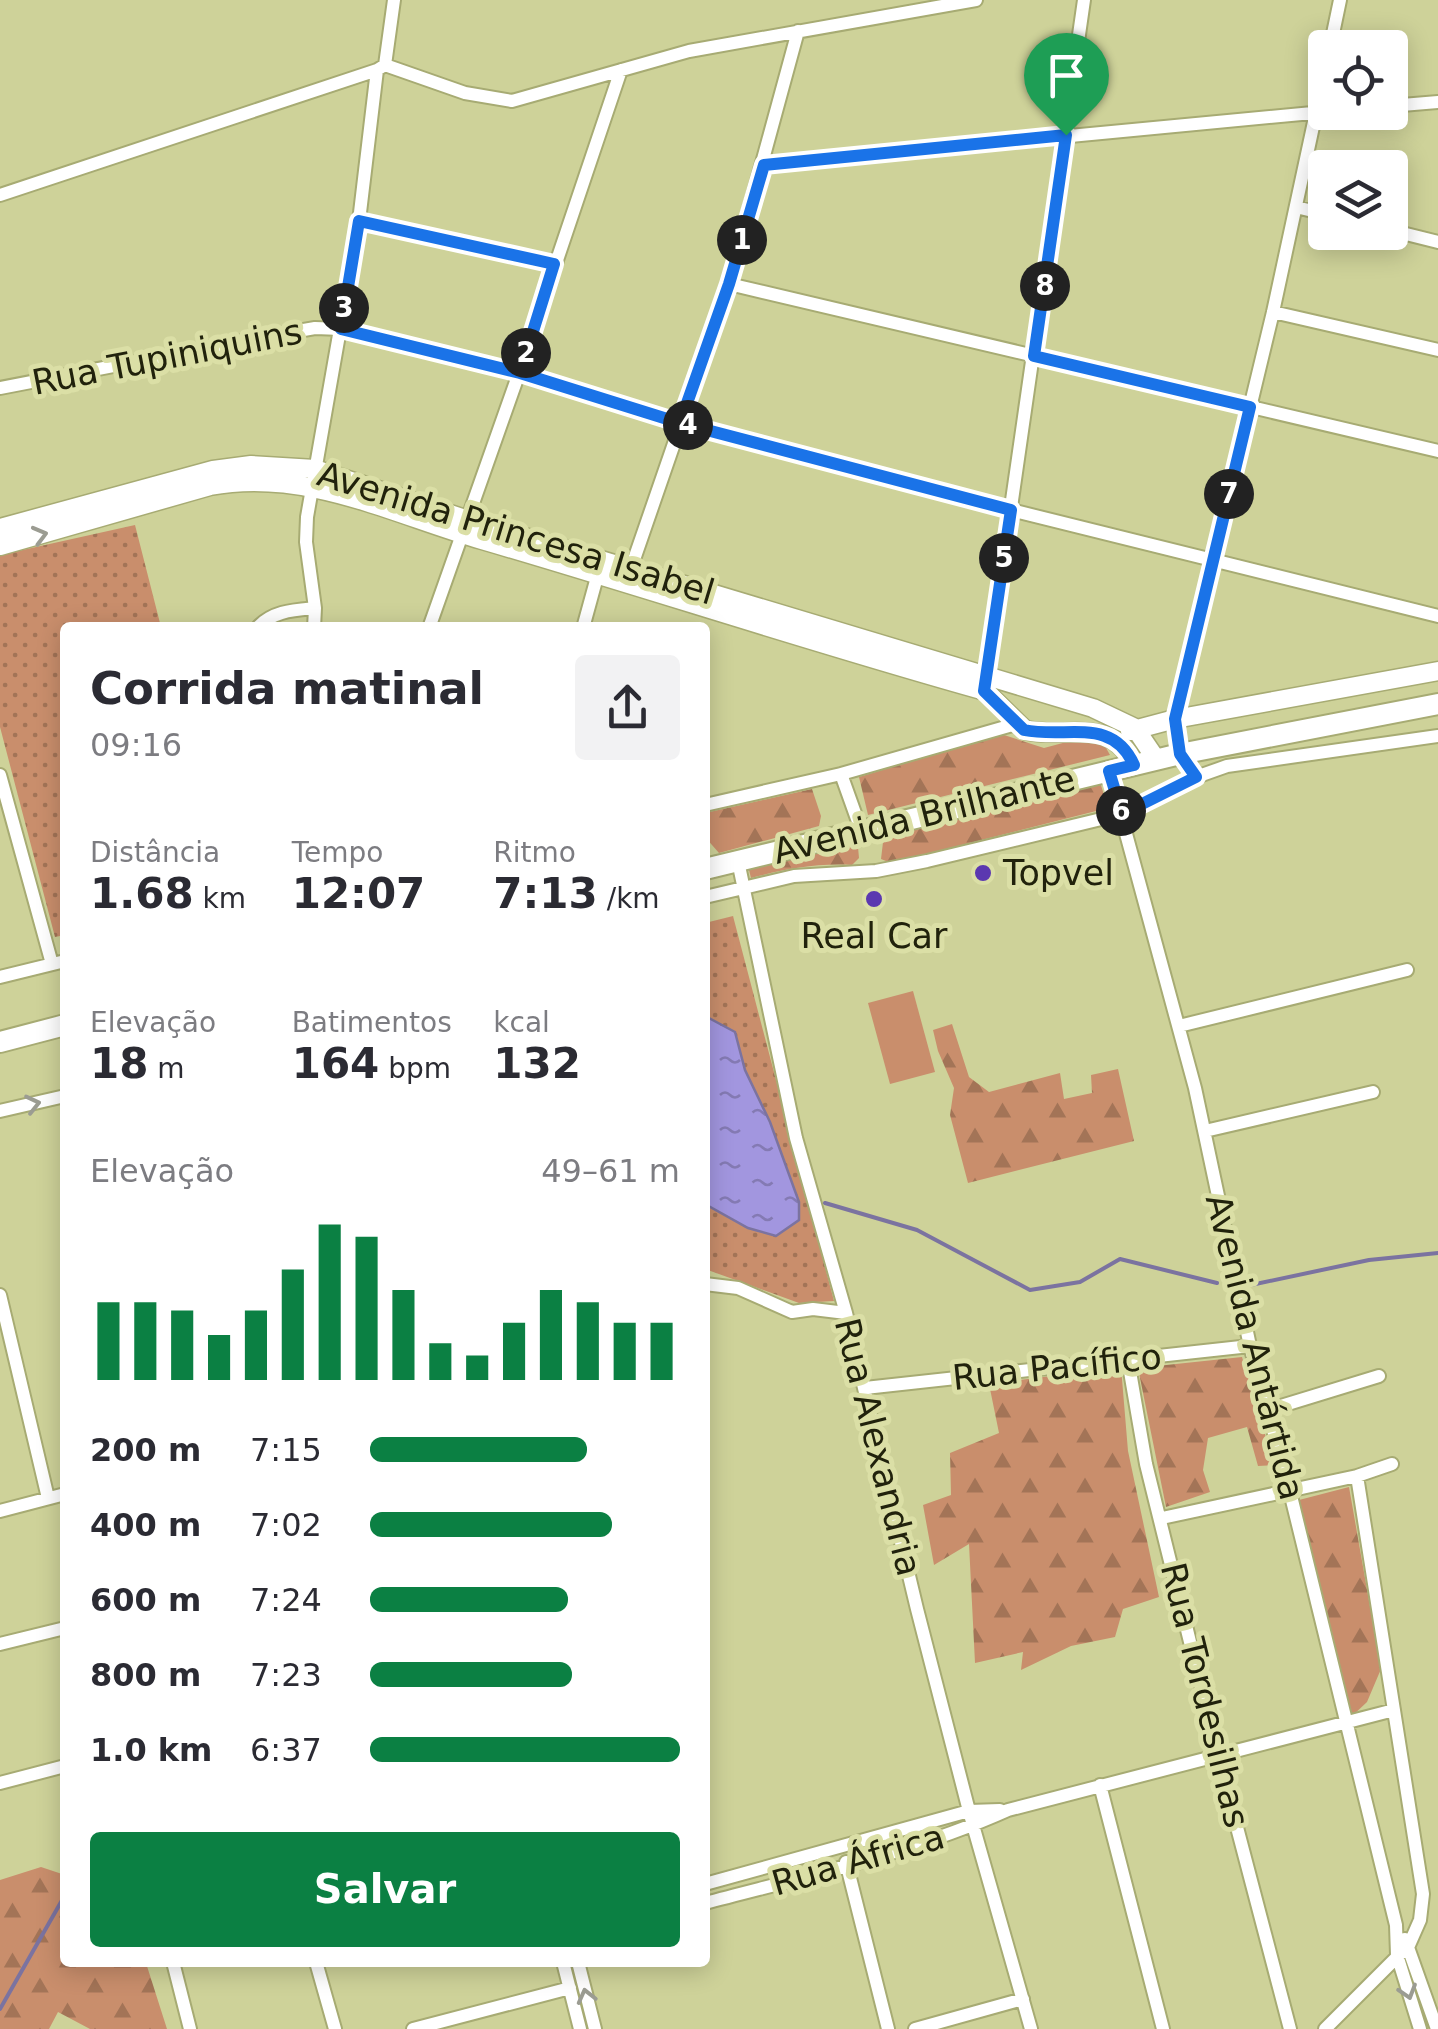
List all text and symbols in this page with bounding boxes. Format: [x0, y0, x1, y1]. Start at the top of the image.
map controls [1308, 30, 1408, 250]
button: locate [1308, 30, 1408, 130]
pin [1024, 33, 1109, 136]
icon: arrive [1039, 48, 1094, 103]
button: layers [1308, 150, 1408, 250]
pin: 1 [717, 215, 767, 265]
text: 1 [732, 223, 752, 256]
pin: 8 [1020, 261, 1070, 311]
text: 8 [1035, 269, 1055, 302]
pin: 3 [319, 283, 369, 333]
text: 3 [334, 291, 354, 324]
street label: Rua Tupiniquins [29, 311, 305, 403]
pin: 2 [501, 328, 551, 378]
text: 2 [516, 336, 536, 369]
pin: 4 [663, 400, 713, 450]
text: 4 [678, 408, 698, 441]
street label: Avenida Princesa Isabel [313, 454, 719, 612]
pin: 7 [1204, 469, 1254, 519]
text: 7 [1219, 477, 1239, 510]
one-way arrow [31, 526, 48, 547]
pin: 5 [979, 533, 1029, 583]
text: 5 [994, 541, 1014, 574]
button: share [575, 655, 680, 760]
text: Corrida matinal [90, 662, 484, 715]
text: 09:16 [90, 726, 182, 764]
street label: Avenida Brilhante [769, 758, 1079, 872]
pin: 6 [1096, 786, 1146, 836]
text: 6 [1111, 794, 1131, 827]
text: Distância [90, 836, 220, 869]
text: Tempo [292, 836, 383, 869]
text: Ritmo [493, 836, 576, 869]
place label: Topvel [1002, 853, 1114, 893]
marker: Topvel [972, 862, 994, 884]
text: 1.68 [90, 869, 194, 918]
text: 12:07 [292, 869, 425, 918]
text: 7:13 [493, 869, 598, 918]
text: km [194, 882, 246, 915]
text: /km [598, 882, 660, 915]
marker: Real Car [863, 888, 885, 910]
place label: Real Car [801, 916, 948, 956]
text: Elevação [90, 1006, 216, 1039]
text: Batimentos [292, 1006, 452, 1039]
text: kcal [493, 1006, 550, 1039]
text: 18 [90, 1039, 148, 1088]
text: 164 [292, 1039, 379, 1088]
text: 132 [493, 1039, 581, 1088]
text: m [148, 1052, 185, 1085]
text: bpm [379, 1052, 451, 1085]
one-way arrow [24, 1095, 41, 1116]
text: Elevação [90, 1152, 234, 1190]
text: 49–61 m [541, 1152, 680, 1190]
street label: Avenida Antártida [1198, 1190, 1312, 1504]
street label: Rua Alexandria [827, 1314, 929, 1580]
street label: Rua Pacífico [950, 1336, 1164, 1398]
text: 200 m [90, 1431, 201, 1469]
text: 7:15 [250, 1431, 322, 1469]
text: 400 m [90, 1506, 201, 1544]
text: 7:02 [250, 1506, 322, 1544]
street label: Rua Tordesilhas [1153, 1558, 1257, 1832]
text: 600 m [90, 1581, 201, 1619]
text: 7:24 [250, 1581, 322, 1619]
text: 800 m [90, 1656, 201, 1694]
text: 7:23 [250, 1656, 322, 1694]
text: 1.0 km [90, 1731, 212, 1769]
text: 6:37 [250, 1731, 322, 1769]
street label: Rua África [767, 1815, 949, 1904]
button: Salvar [90, 1832, 680, 1947]
one-way arrow [1397, 1983, 1417, 2000]
one-way arrow [577, 1988, 598, 2005]

